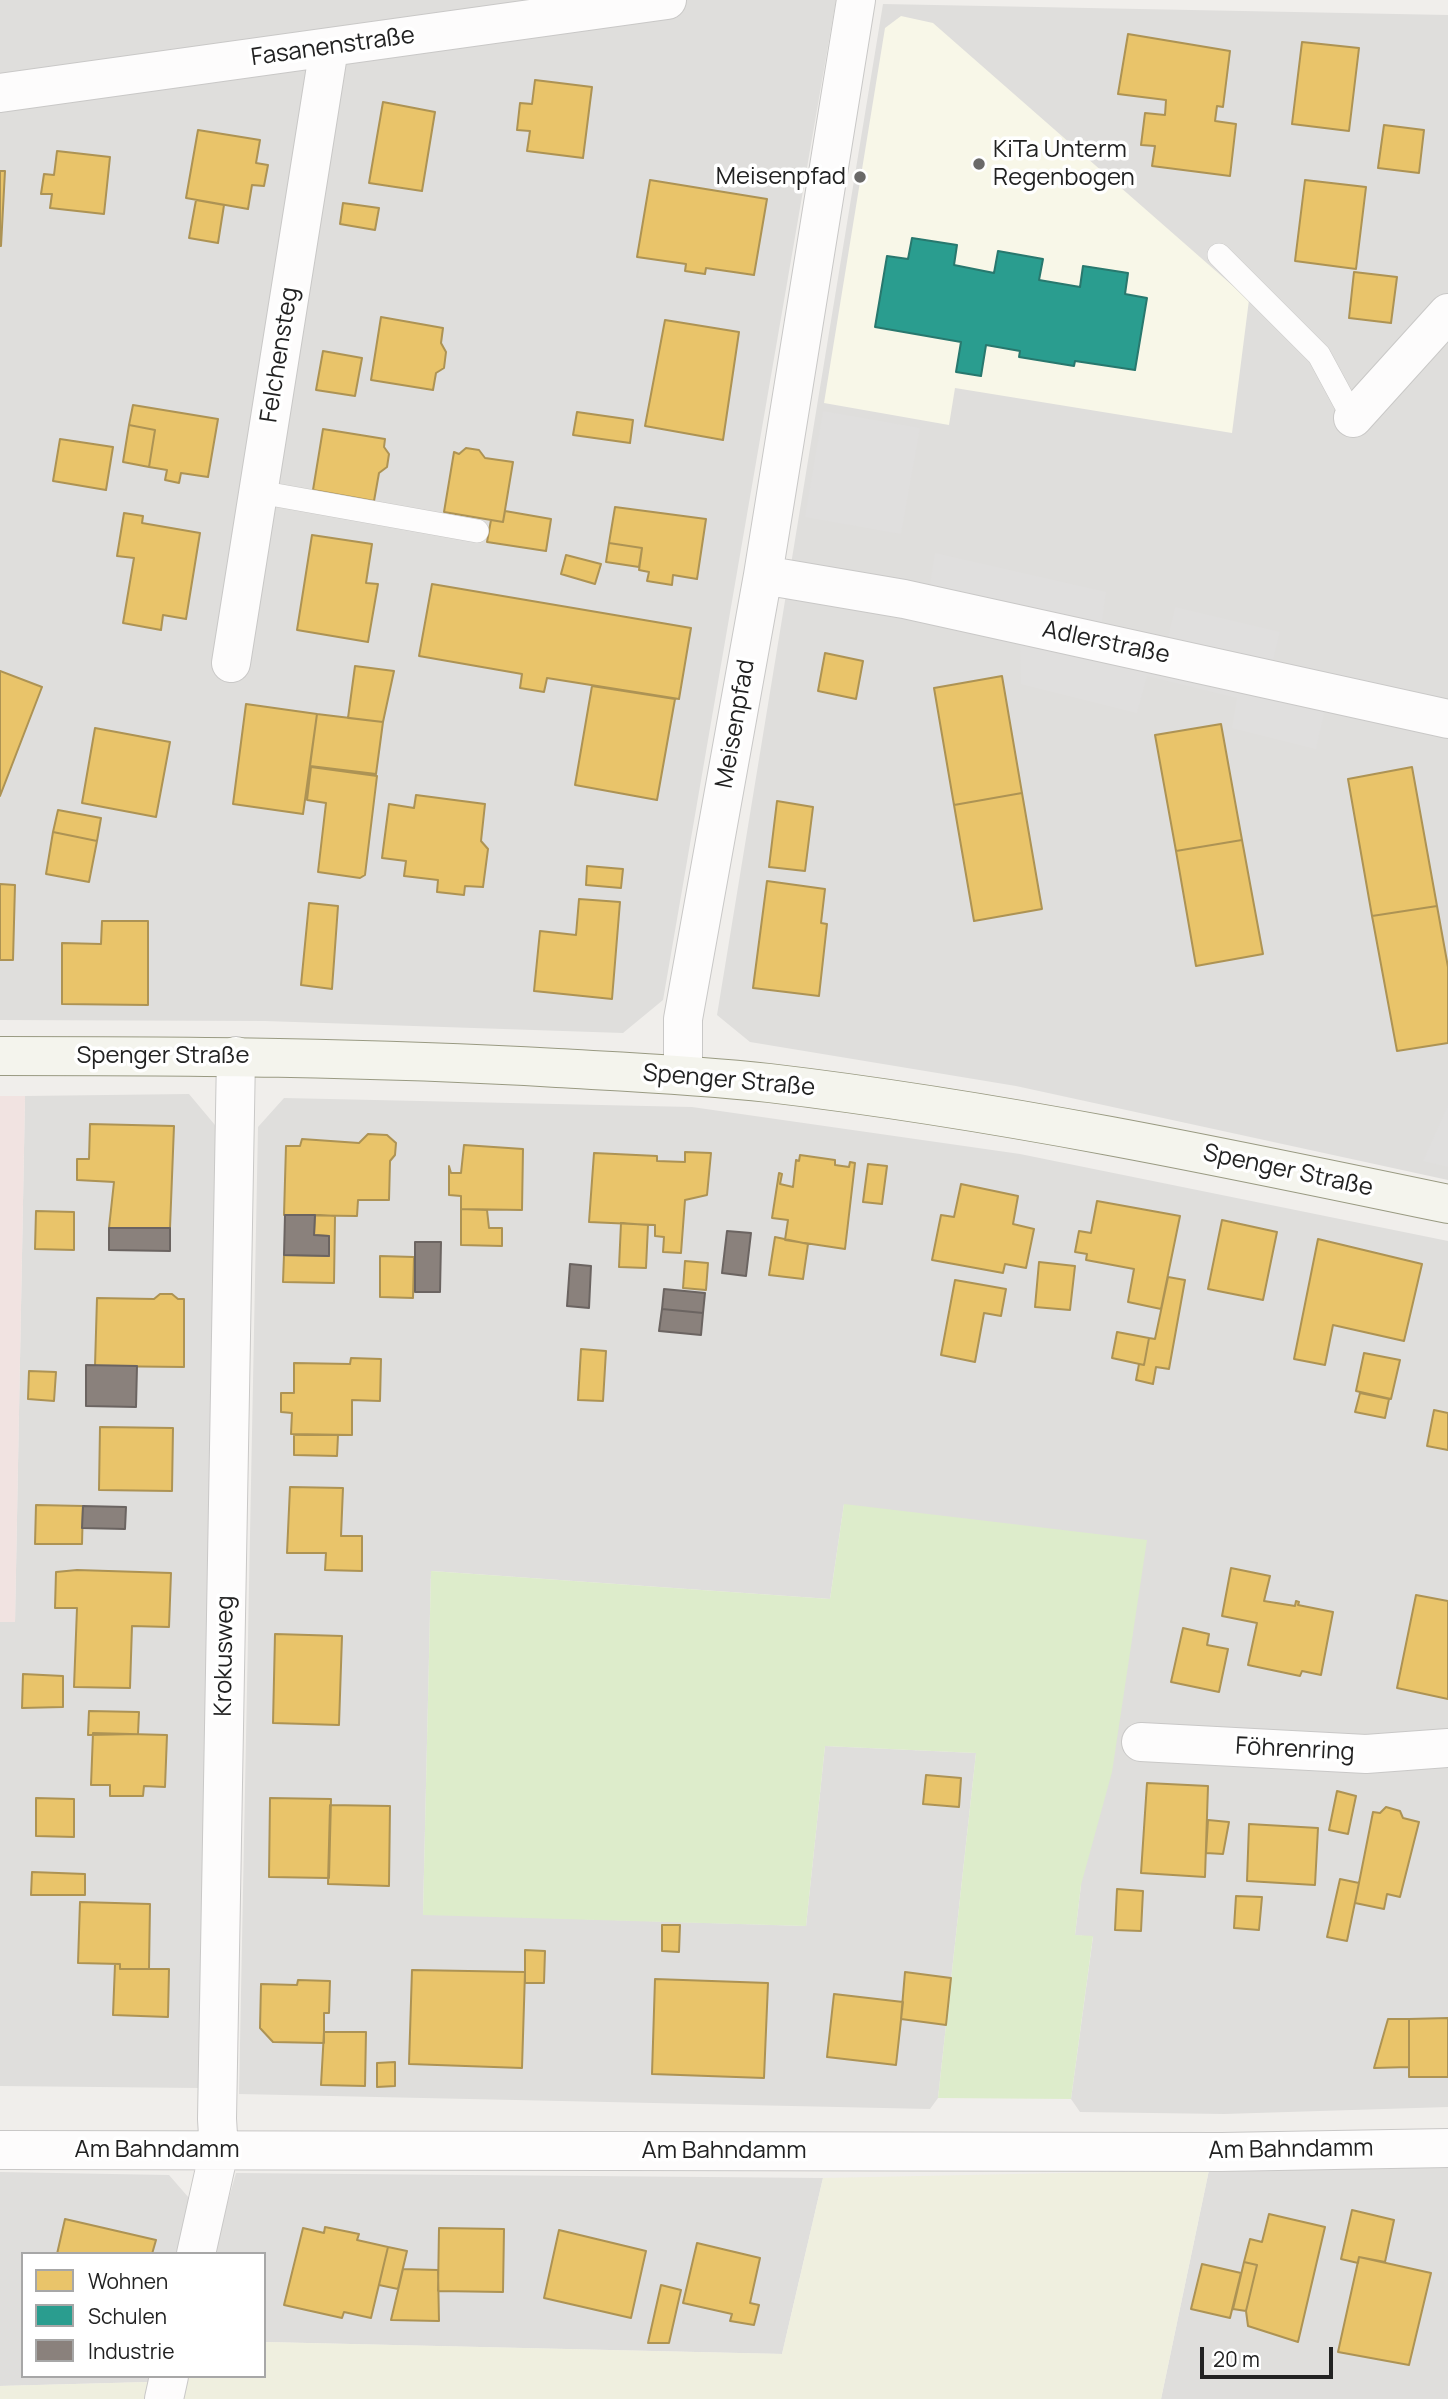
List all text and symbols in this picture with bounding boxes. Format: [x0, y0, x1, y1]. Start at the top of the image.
street label: Fasanenstraße [249, 21, 417, 73]
place label: KiTa Unterm Regenbogen [993, 136, 1135, 192]
marker: KiTa Unterm Regenbogen [971, 156, 987, 172]
place label: Meisenpfad [716, 163, 846, 191]
marker: Meisenpfad [852, 169, 868, 185]
street label: Felchensteg [255, 285, 305, 425]
street label: Adlerstraße [1040, 615, 1172, 671]
street label: Meisenpfad [711, 657, 761, 791]
street label: Spenger Straße [77, 1042, 249, 1070]
street label: Spenger Straße [642, 1059, 816, 1103]
street label: Spenger Straße [1200, 1139, 1376, 1203]
street label: Krokusweg [210, 1595, 240, 1717]
street label: Föhrenring [1235, 1732, 1355, 1768]
street label: Am Bahndamm [1208, 2134, 1374, 2166]
street label: Am Bahndamm [74, 2136, 240, 2164]
street label: Am Bahndamm [641, 2137, 807, 2165]
legend [21, 2252, 266, 2378]
text: Wohnen [88, 2267, 168, 2295]
text: Schulen [88, 2302, 167, 2330]
scale bar [1203, 2332, 1336, 2376]
text: Industrie [88, 2337, 174, 2365]
text: 20 m [1213, 2345, 1260, 2373]

